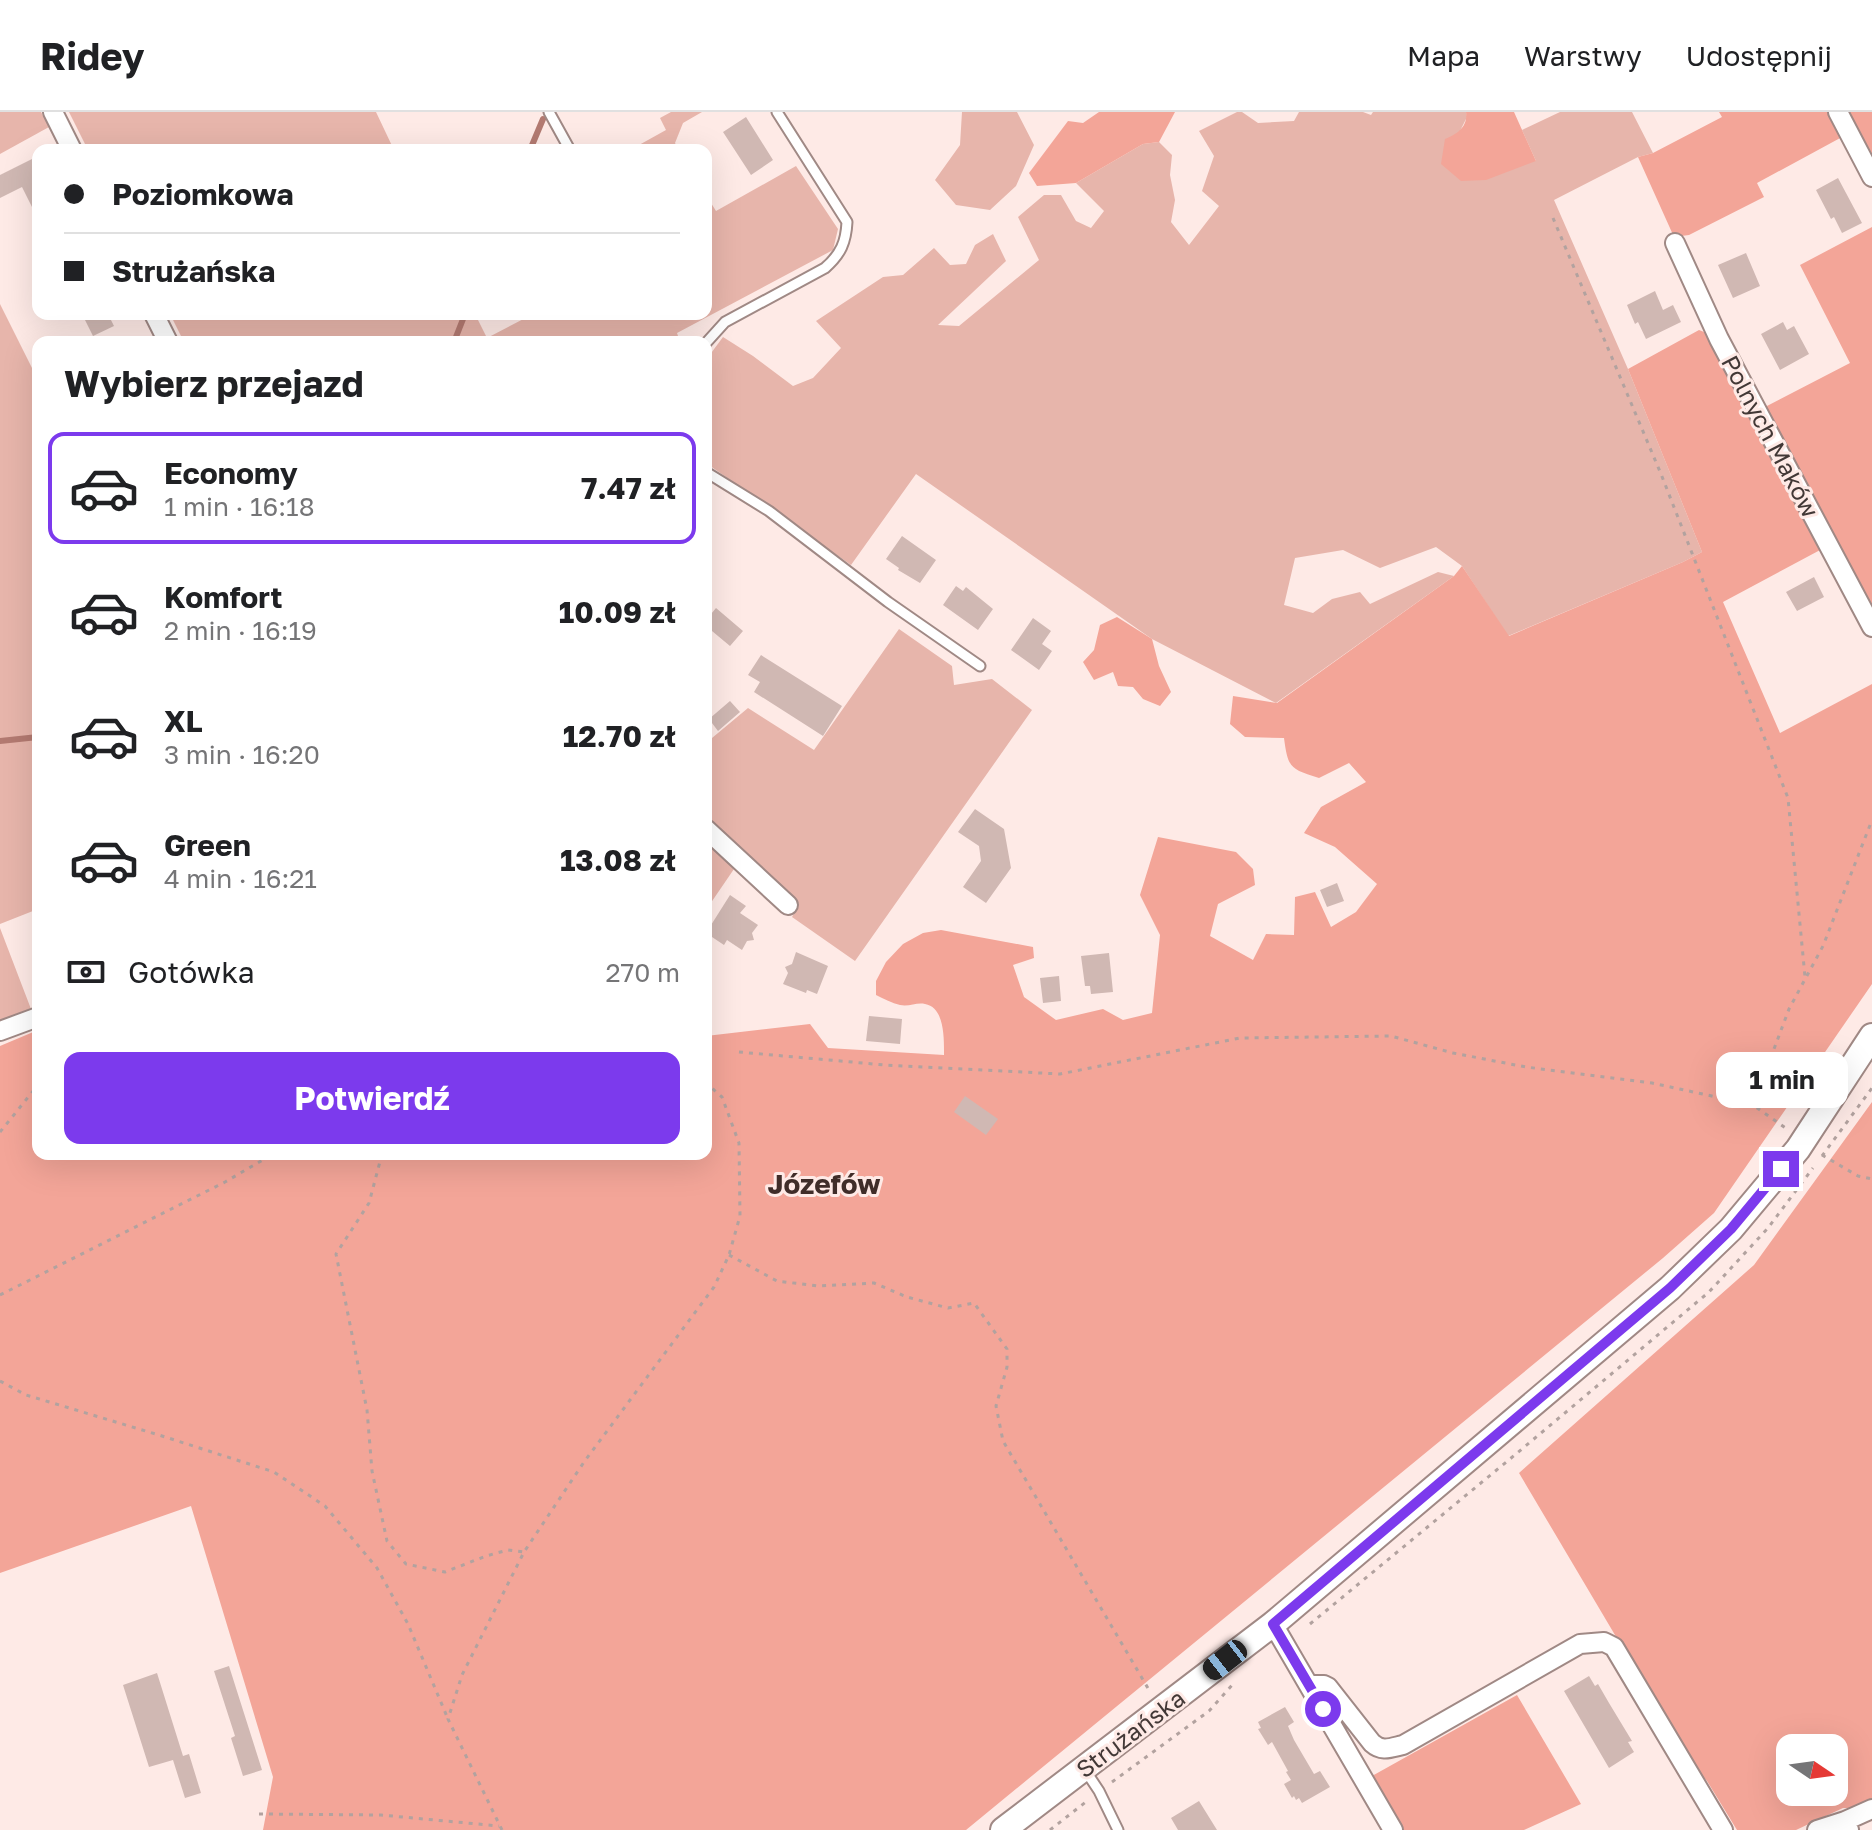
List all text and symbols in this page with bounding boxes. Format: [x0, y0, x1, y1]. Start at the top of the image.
text: Ridey [40, 33, 145, 78]
text: Mapa [1407, 39, 1480, 72]
text: Warstwy [1524, 39, 1642, 72]
text: Udostępnij [1686, 39, 1832, 72]
text: Poziomkowa [112, 176, 294, 212]
text: Strużańska [112, 253, 276, 289]
street label: Polnych Maków [1716, 350, 1826, 522]
text: Wybierz przejazd [64, 362, 364, 405]
icon: car [68, 452, 140, 524]
text: Economy [164, 455, 298, 491]
text: 7.47 zł [581, 470, 676, 506]
text: 1 min · 16:18 [164, 491, 315, 522]
icon: car [68, 576, 140, 648]
text: Komfort [164, 579, 283, 615]
text: 10.09 zł [559, 594, 676, 630]
text: 2 min · 16:19 [164, 615, 317, 646]
icon: car [68, 700, 140, 772]
text: XL [164, 703, 203, 739]
text: 12.70 zł [563, 718, 676, 754]
text: 3 min · 16:20 [164, 739, 320, 770]
icon: car [68, 824, 140, 896]
text: Green [164, 827, 251, 863]
text: 13.08 zł [560, 842, 676, 878]
text: 4 min · 16:21 [164, 863, 317, 894]
icon: cash [64, 950, 108, 994]
text: Gotówka [128, 954, 255, 990]
text: 270 m [606, 957, 680, 988]
button: Potwierdź [64, 1052, 680, 1144]
callout: 1 min [1715, 1053, 1847, 1109]
text: 1 min [1749, 1064, 1815, 1095]
route end [1763, 1151, 1799, 1187]
district label: Józefów [767, 1167, 881, 1200]
car [1199, 1636, 1251, 1684]
street label: Strużańska [1070, 1683, 1190, 1783]
route start [1305, 1691, 1341, 1727]
north arrow [1776, 1734, 1848, 1806]
map controls [1776, 1734, 1848, 1806]

